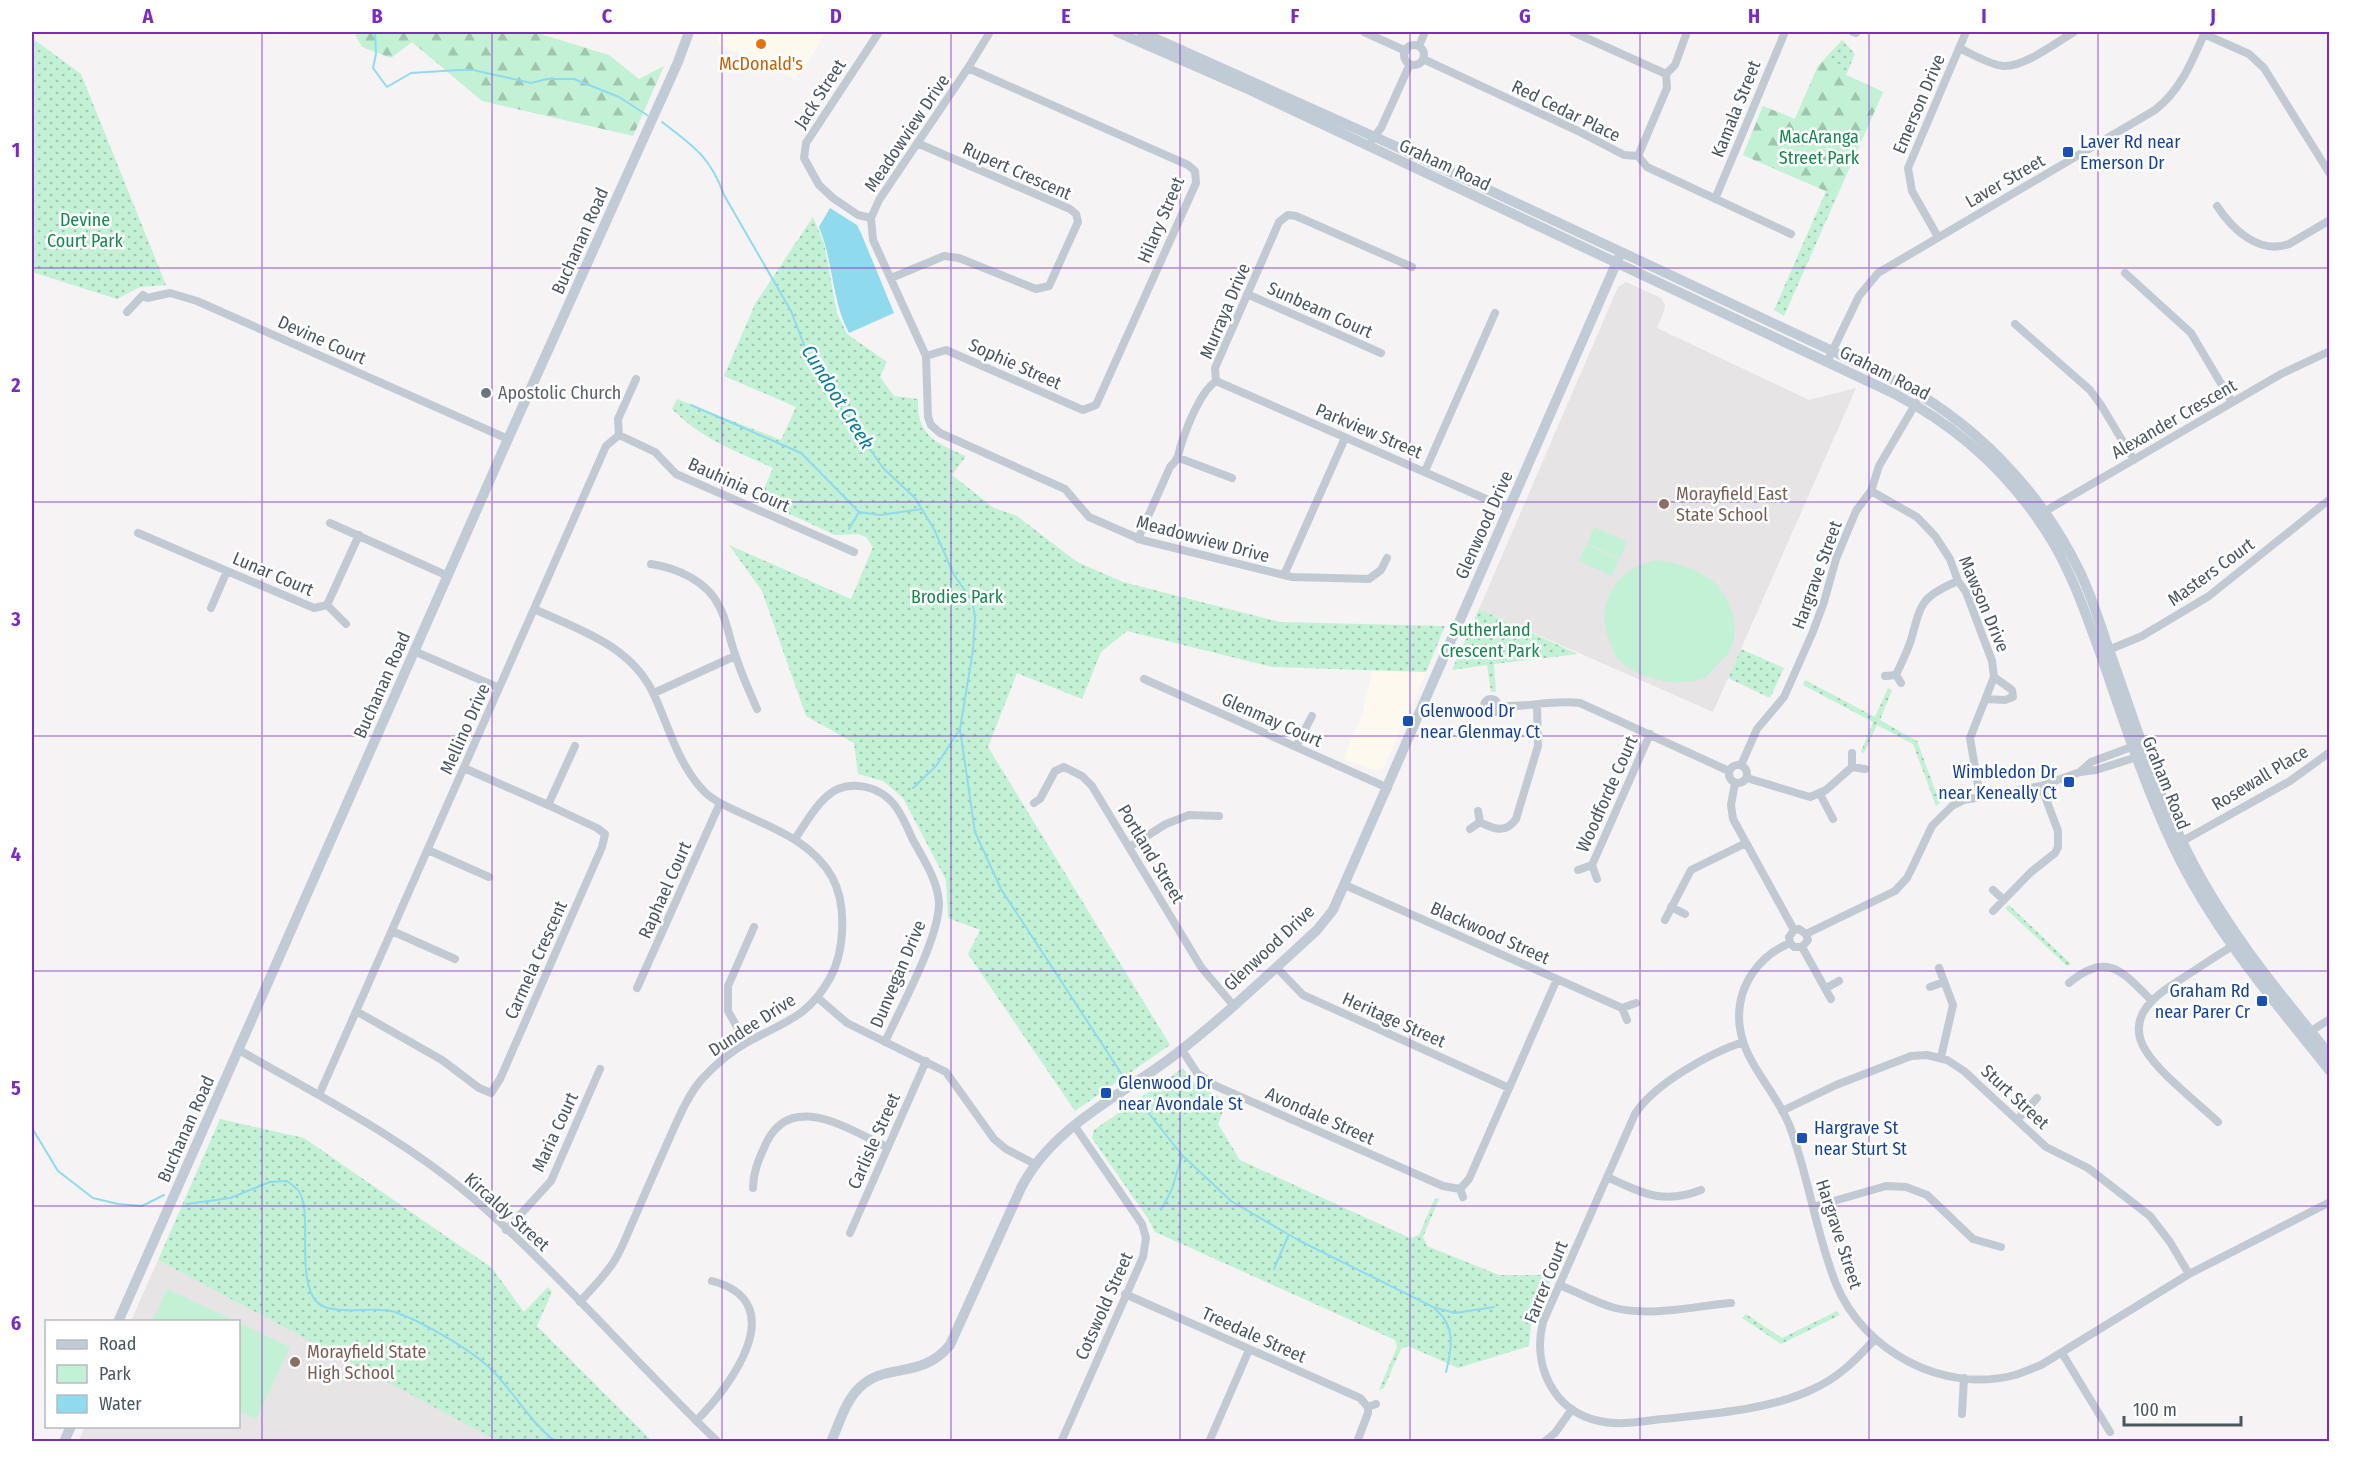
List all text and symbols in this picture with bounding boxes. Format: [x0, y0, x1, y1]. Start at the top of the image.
text: A [142, 4, 155, 28]
text: B [371, 4, 383, 28]
text: C [602, 4, 613, 28]
text: D [830, 4, 842, 28]
text: E [1061, 4, 1071, 28]
text: F [1291, 4, 1300, 28]
text: G [1519, 4, 1531, 28]
text: H [1748, 4, 1760, 28]
text: I [1981, 4, 1987, 28]
text: J [2209, 4, 2216, 28]
marker: McDonald's [754, 37, 768, 51]
street label: Emerson Drive [1888, 51, 1950, 157]
place label: McDonald's [719, 53, 803, 75]
street label: Jack Street [789, 55, 851, 133]
street label: Kamala Street [1707, 57, 1765, 161]
street label: Meadowview Drive [860, 70, 954, 196]
street label: Red Cedar Place [1508, 75, 1624, 147]
park label: MacAranga Street Park [1779, 126, 1860, 169]
place label: Laver Rd near Emerson Dr [2080, 131, 2181, 174]
street label: Graham Road [1396, 134, 1494, 196]
street label: Rupert Crescent [959, 137, 1075, 205]
text: 1 [12, 138, 20, 162]
marker: Laver Rd near Emerson Dr [2061, 145, 2075, 159]
street label: Laver Street [1961, 149, 2049, 213]
street label: Hilary Street [1133, 173, 1189, 267]
street label: Buchanan Road [547, 184, 613, 298]
park label: Devine Court Park [47, 209, 124, 252]
street label: Murraya Drive [1195, 260, 1255, 362]
street label: Sunbeam Court [1264, 277, 1376, 343]
street label: Devine Court [274, 311, 370, 369]
street label: Sophie Street [965, 334, 1065, 394]
water label: Cundoot Creek [796, 341, 880, 454]
street label: Graham Road [1836, 341, 1934, 405]
text: 2 [10, 373, 21, 397]
street label: Alexander Crescent [2108, 374, 2241, 464]
place label: Apostolic Church [498, 382, 621, 404]
marker: Apostolic Church [479, 386, 493, 400]
street label: Parkview Street [1312, 399, 1426, 463]
street label: Bauhinia Court [685, 453, 793, 517]
street label: Glenwood Drive [1450, 467, 1518, 582]
place label: Morayfield East State School [1676, 483, 1788, 526]
marker: Morayfield East State School [1657, 497, 1671, 511]
street label: Meadowview Drive [1134, 511, 1272, 567]
street label: Hargrave Street [1787, 518, 1847, 632]
street label: Masters Court [2163, 533, 2259, 611]
street label: Lunar Court [229, 547, 317, 601]
street label: Mawson Drive [1954, 553, 2014, 655]
park label: Brodies Park [911, 586, 1004, 608]
text: 3 [10, 607, 21, 631]
park label: Sutherland Crescent Park [1440, 619, 1540, 662]
street label: Buchanan Road [349, 628, 415, 742]
street label: Mellino Drive [435, 680, 495, 778]
street label: Glenmay Court [1218, 688, 1326, 752]
place label: Glenwood Dr near Glenmay Ct [1420, 700, 1540, 743]
marker: Glenwood Dr near Glenmay Ct [1401, 714, 1415, 728]
street label: Woodforde Court [1572, 732, 1643, 856]
street label: Graham Road [2137, 733, 2195, 833]
street label: Rosewall Place [2208, 741, 2312, 815]
place label: Wimbledon Dr near Keneally Ct [1938, 761, 2058, 804]
marker: Wimbledon Dr near Keneally Ct [2062, 775, 2076, 789]
street label: Portland Street [1113, 801, 1189, 908]
street label: Raphael Court [634, 838, 696, 942]
text: 4 [11, 842, 21, 866]
street label: Carmela Crescent [500, 897, 572, 1023]
street label: Blackwood Street [1427, 897, 1553, 969]
street label: Glenwood Drive [1219, 900, 1319, 996]
street label: Dunvegan Drive [865, 917, 931, 1031]
place label: Graham Rd near Parer Cr [2155, 980, 2251, 1023]
street label: Heritage Street [1339, 987, 1449, 1053]
street label: Dundee Drive [704, 989, 800, 1061]
marker: Graham Rd near Parer Cr [2255, 994, 2269, 1008]
street label: Sturt Street [1976, 1060, 2054, 1134]
street label: Buchanan Road [153, 1072, 219, 1186]
place label: Glenwood Dr near Avondale St [1118, 1072, 1243, 1115]
text: 5 [11, 1076, 21, 1100]
street label: Avondale Street [1262, 1082, 1378, 1150]
marker: Glenwood Dr near Avondale St [1099, 1086, 1113, 1100]
street label: Maria Court [527, 1089, 583, 1175]
street label: Carlisle Street [843, 1089, 905, 1193]
place label: Hargrave St near Sturt St [1814, 1117, 1907, 1160]
marker: Hargrave St near Sturt St [1795, 1131, 1809, 1145]
street label: Kircaldy Street [460, 1168, 554, 1256]
street label: Hargrave Street [1811, 1176, 1867, 1292]
street label: Farrer Court [1520, 1237, 1573, 1326]
street label: Cotswold Street [1070, 1249, 1138, 1363]
street label: Treedale Street [1199, 1302, 1310, 1368]
text: 6 [11, 1311, 21, 1335]
legend [45, 1320, 240, 1428]
text: Road [99, 1333, 136, 1355]
place label: Morayfield State High School [307, 1341, 427, 1384]
marker: Morayfield State High School [288, 1355, 302, 1369]
text: Park [99, 1363, 132, 1385]
scale bar [2124, 1389, 2241, 1427]
text: Water [99, 1393, 142, 1415]
text: 100 m [2133, 1399, 2177, 1421]

